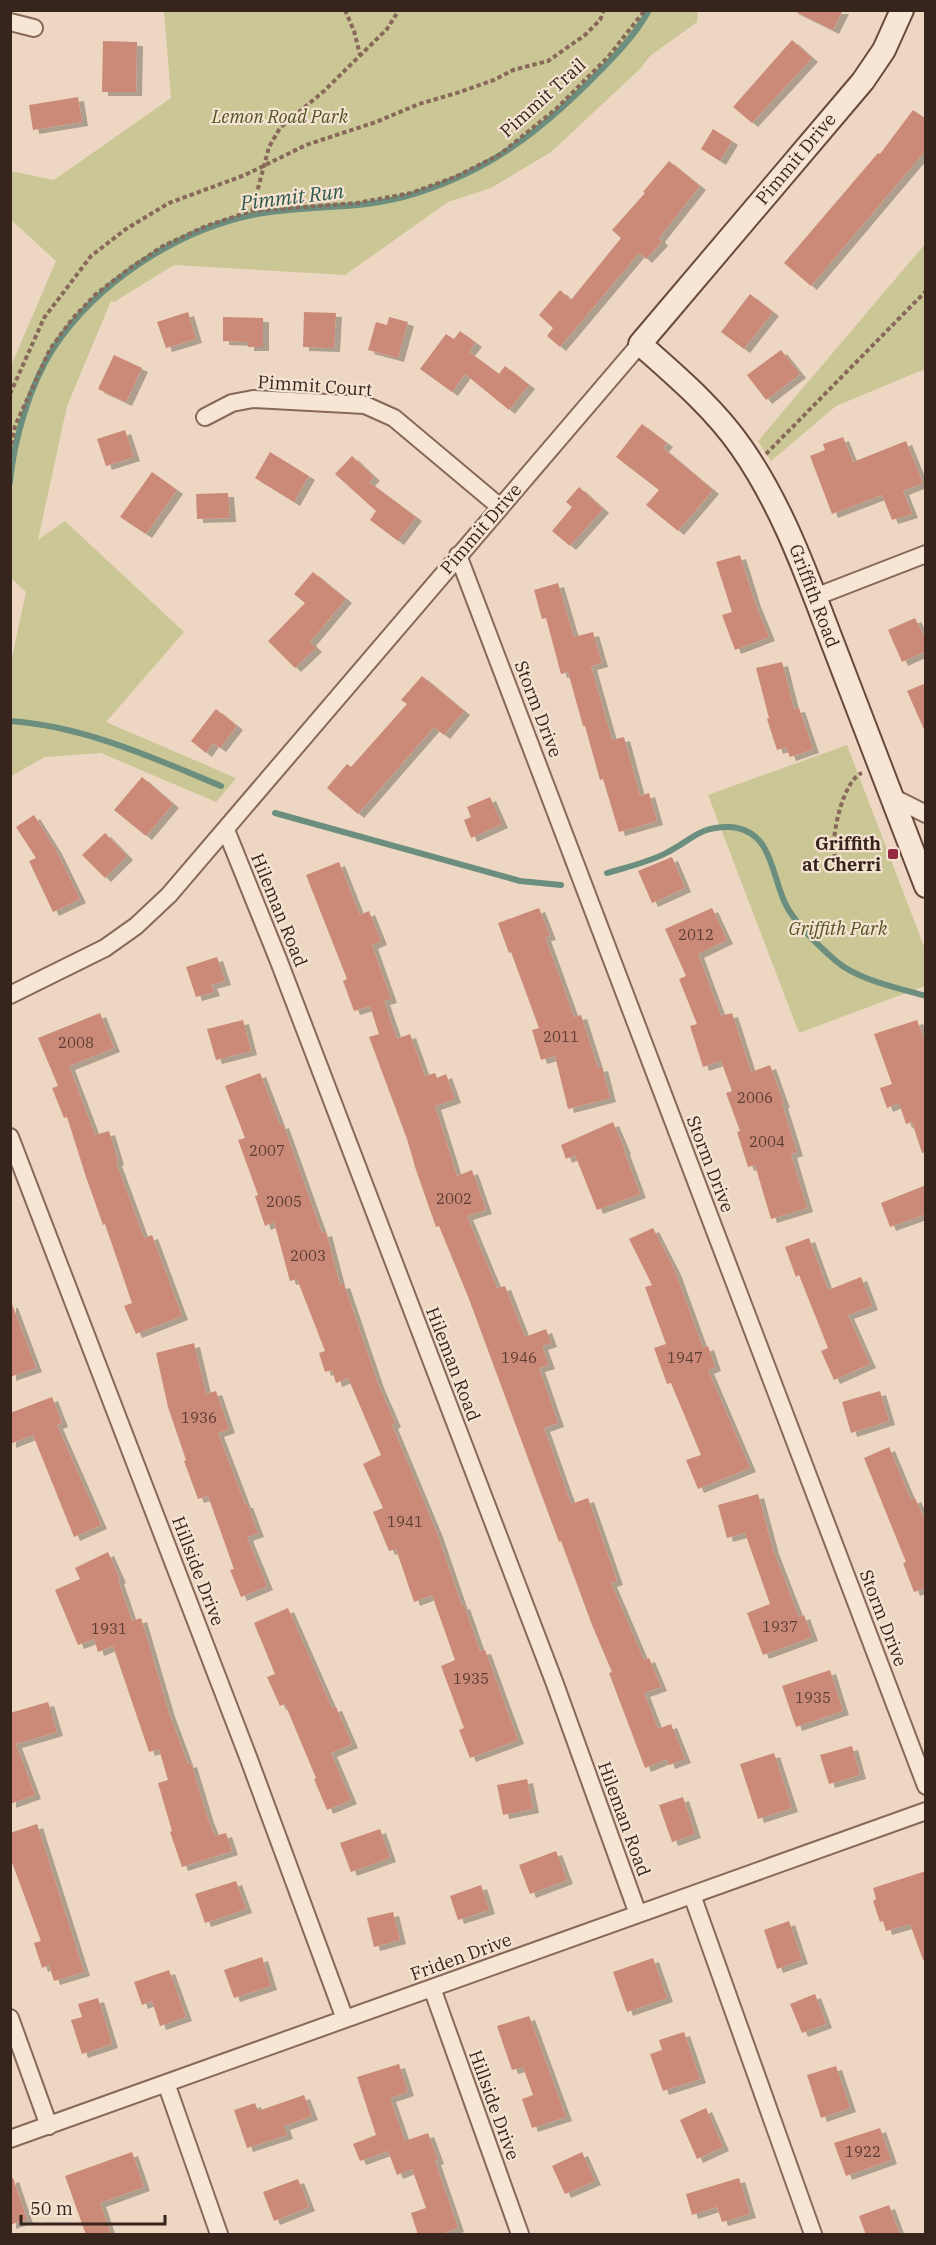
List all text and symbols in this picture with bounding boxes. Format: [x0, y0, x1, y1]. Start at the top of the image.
street label: Pimmit Trail [495, 53, 590, 142]
park label: Lemon Road Park [211, 105, 349, 128]
street label: Pimmit Drive [751, 108, 841, 209]
water label: Pimmit Run [238, 177, 346, 216]
street label: Pimmit Court [257, 370, 373, 401]
street label: Pimmit Drive [435, 479, 526, 579]
street label: Griffith Road [784, 541, 845, 651]
street label: Storm Drive [509, 657, 567, 760]
place label: Griffith at Cherri [802, 832, 881, 876]
marker: Griffith at Cherri [886, 847, 900, 861]
street label: Hileman Road [246, 850, 313, 970]
park label: Griffith Park [789, 917, 888, 940]
house number: 2012 [678, 925, 714, 944]
house number: 2011 [543, 1027, 579, 1046]
house number: 2008 [58, 1033, 94, 1052]
house number: 2006 [737, 1088, 773, 1107]
street label: Storm Drive [681, 1112, 739, 1215]
house number: 2004 [749, 1132, 785, 1151]
house number: 2007 [249, 1141, 285, 1160]
house number: 2002 [436, 1189, 472, 1208]
house number: 2005 [266, 1192, 302, 1211]
house number: 2003 [290, 1246, 326, 1265]
street label: Hileman Road [421, 1303, 486, 1424]
house number: 1946 [501, 1348, 537, 1367]
house number: 1947 [667, 1348, 703, 1367]
house number: 1936 [181, 1408, 217, 1427]
house number: 1941 [387, 1512, 423, 1531]
street label: Hillside Drive [167, 1513, 230, 1629]
street label: Storm Drive [854, 1566, 912, 1669]
house number: 1937 [762, 1617, 798, 1636]
house number: 1931 [91, 1619, 127, 1638]
house number: 1935 [453, 1669, 489, 1688]
house number: 1935 [795, 1688, 831, 1707]
street label: Hileman Road [593, 1758, 656, 1879]
street label: Friden Drive [407, 1928, 515, 1985]
street label: Hillside Drive [464, 2047, 525, 2163]
house number: 1922 [845, 2142, 881, 2161]
scale bar [21, 2188, 165, 2226]
text: 50 m [30, 2197, 73, 2220]

